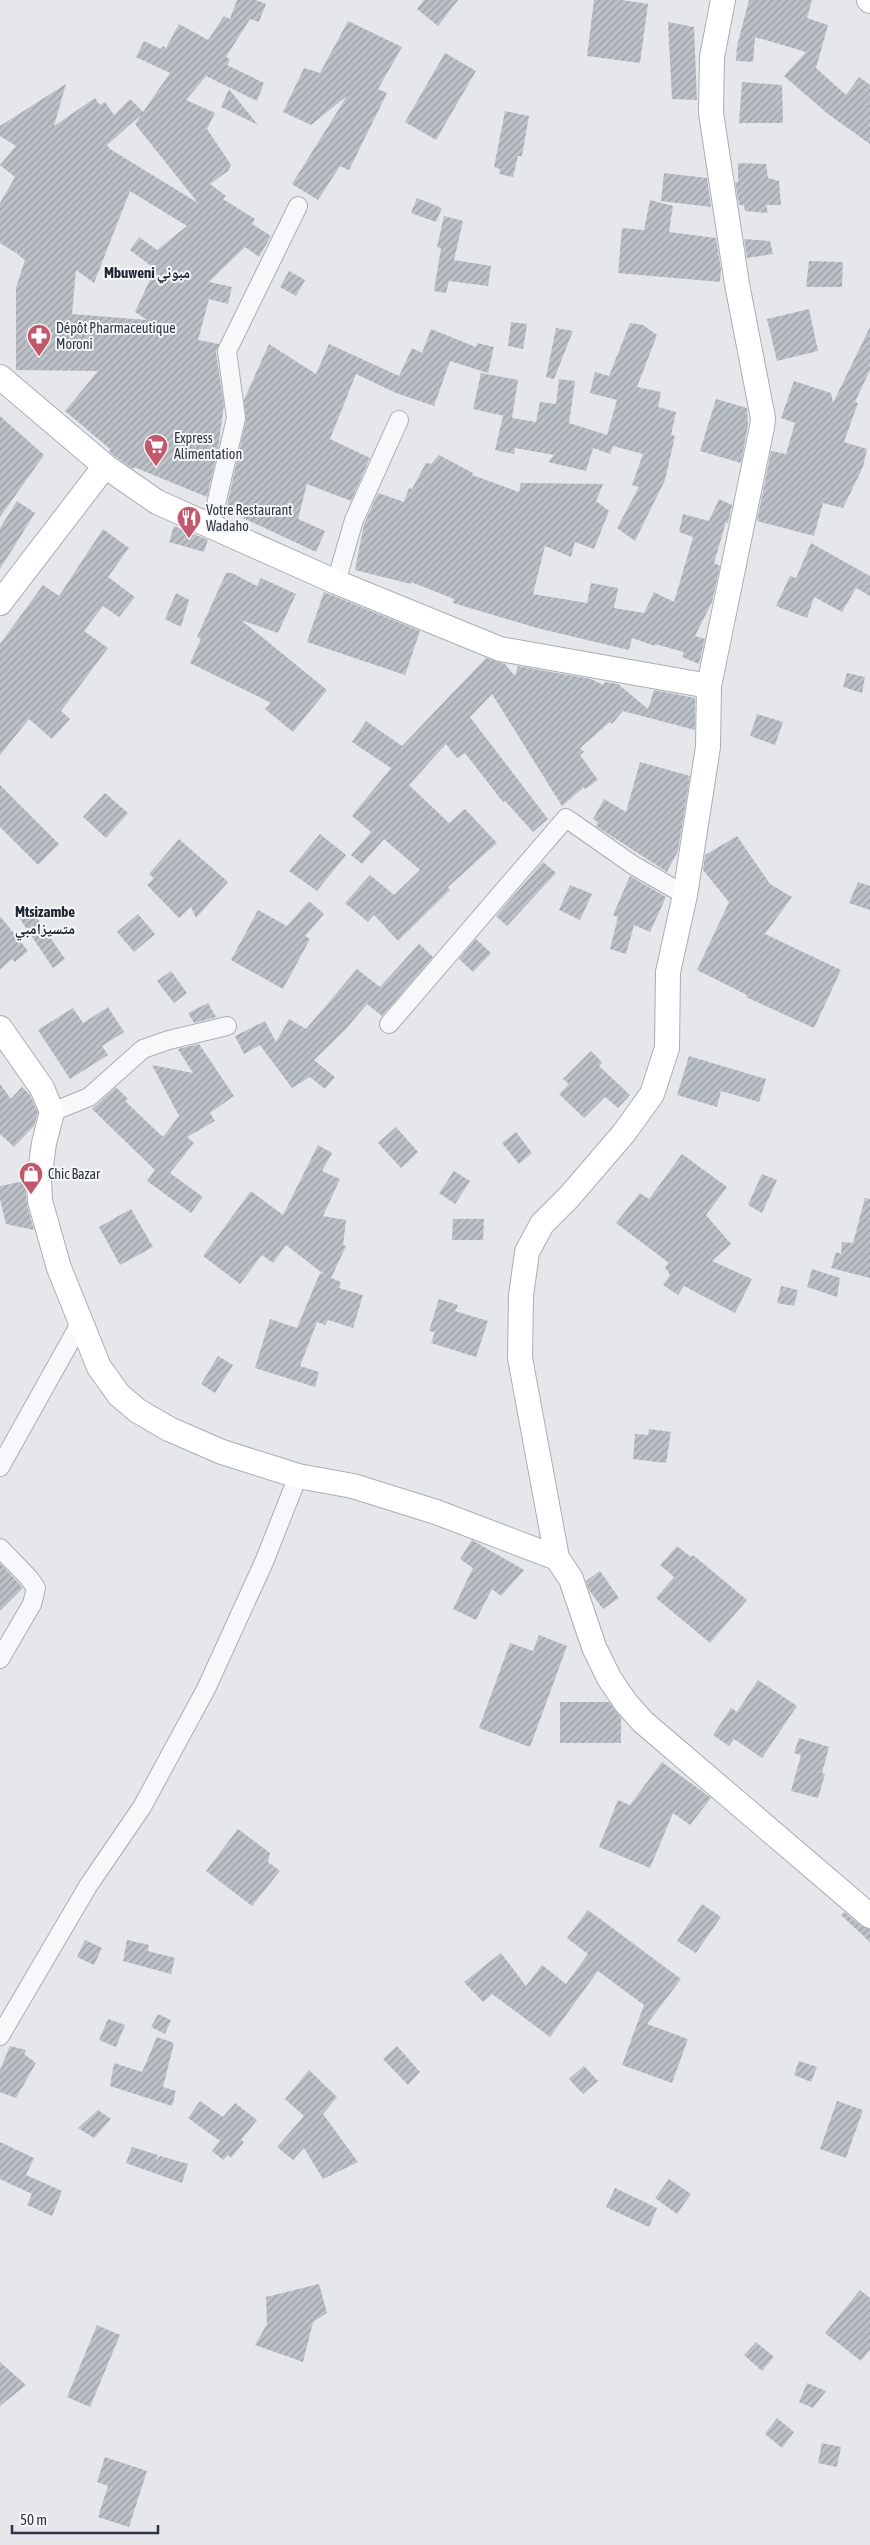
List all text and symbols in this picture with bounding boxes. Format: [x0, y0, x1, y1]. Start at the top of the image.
district label: Mbuweni مبوني [104, 264, 190, 284]
place label: Dépôt Pharmaceutique Moroni [56, 320, 176, 352]
pharmacy icon: Dépôt Pharmaceutique Moroni [26, 323, 52, 357]
place label: Express Alimentation [174, 430, 242, 462]
supermarket icon: Express Alimentation [143, 433, 169, 467]
place label: Votre Restaurant Wadaho [206, 502, 292, 534]
restaurant icon: Votre Restaurant Wadaho [176, 505, 202, 539]
district label: Mtsizambe متسيزامبي [15, 903, 75, 940]
shop icon: Chic Bazar [18, 1161, 44, 1195]
place label: Chic Bazar [48, 1166, 101, 1182]
scale bar [12, 2502, 159, 2534]
text: 50 m [20, 2511, 47, 2528]

